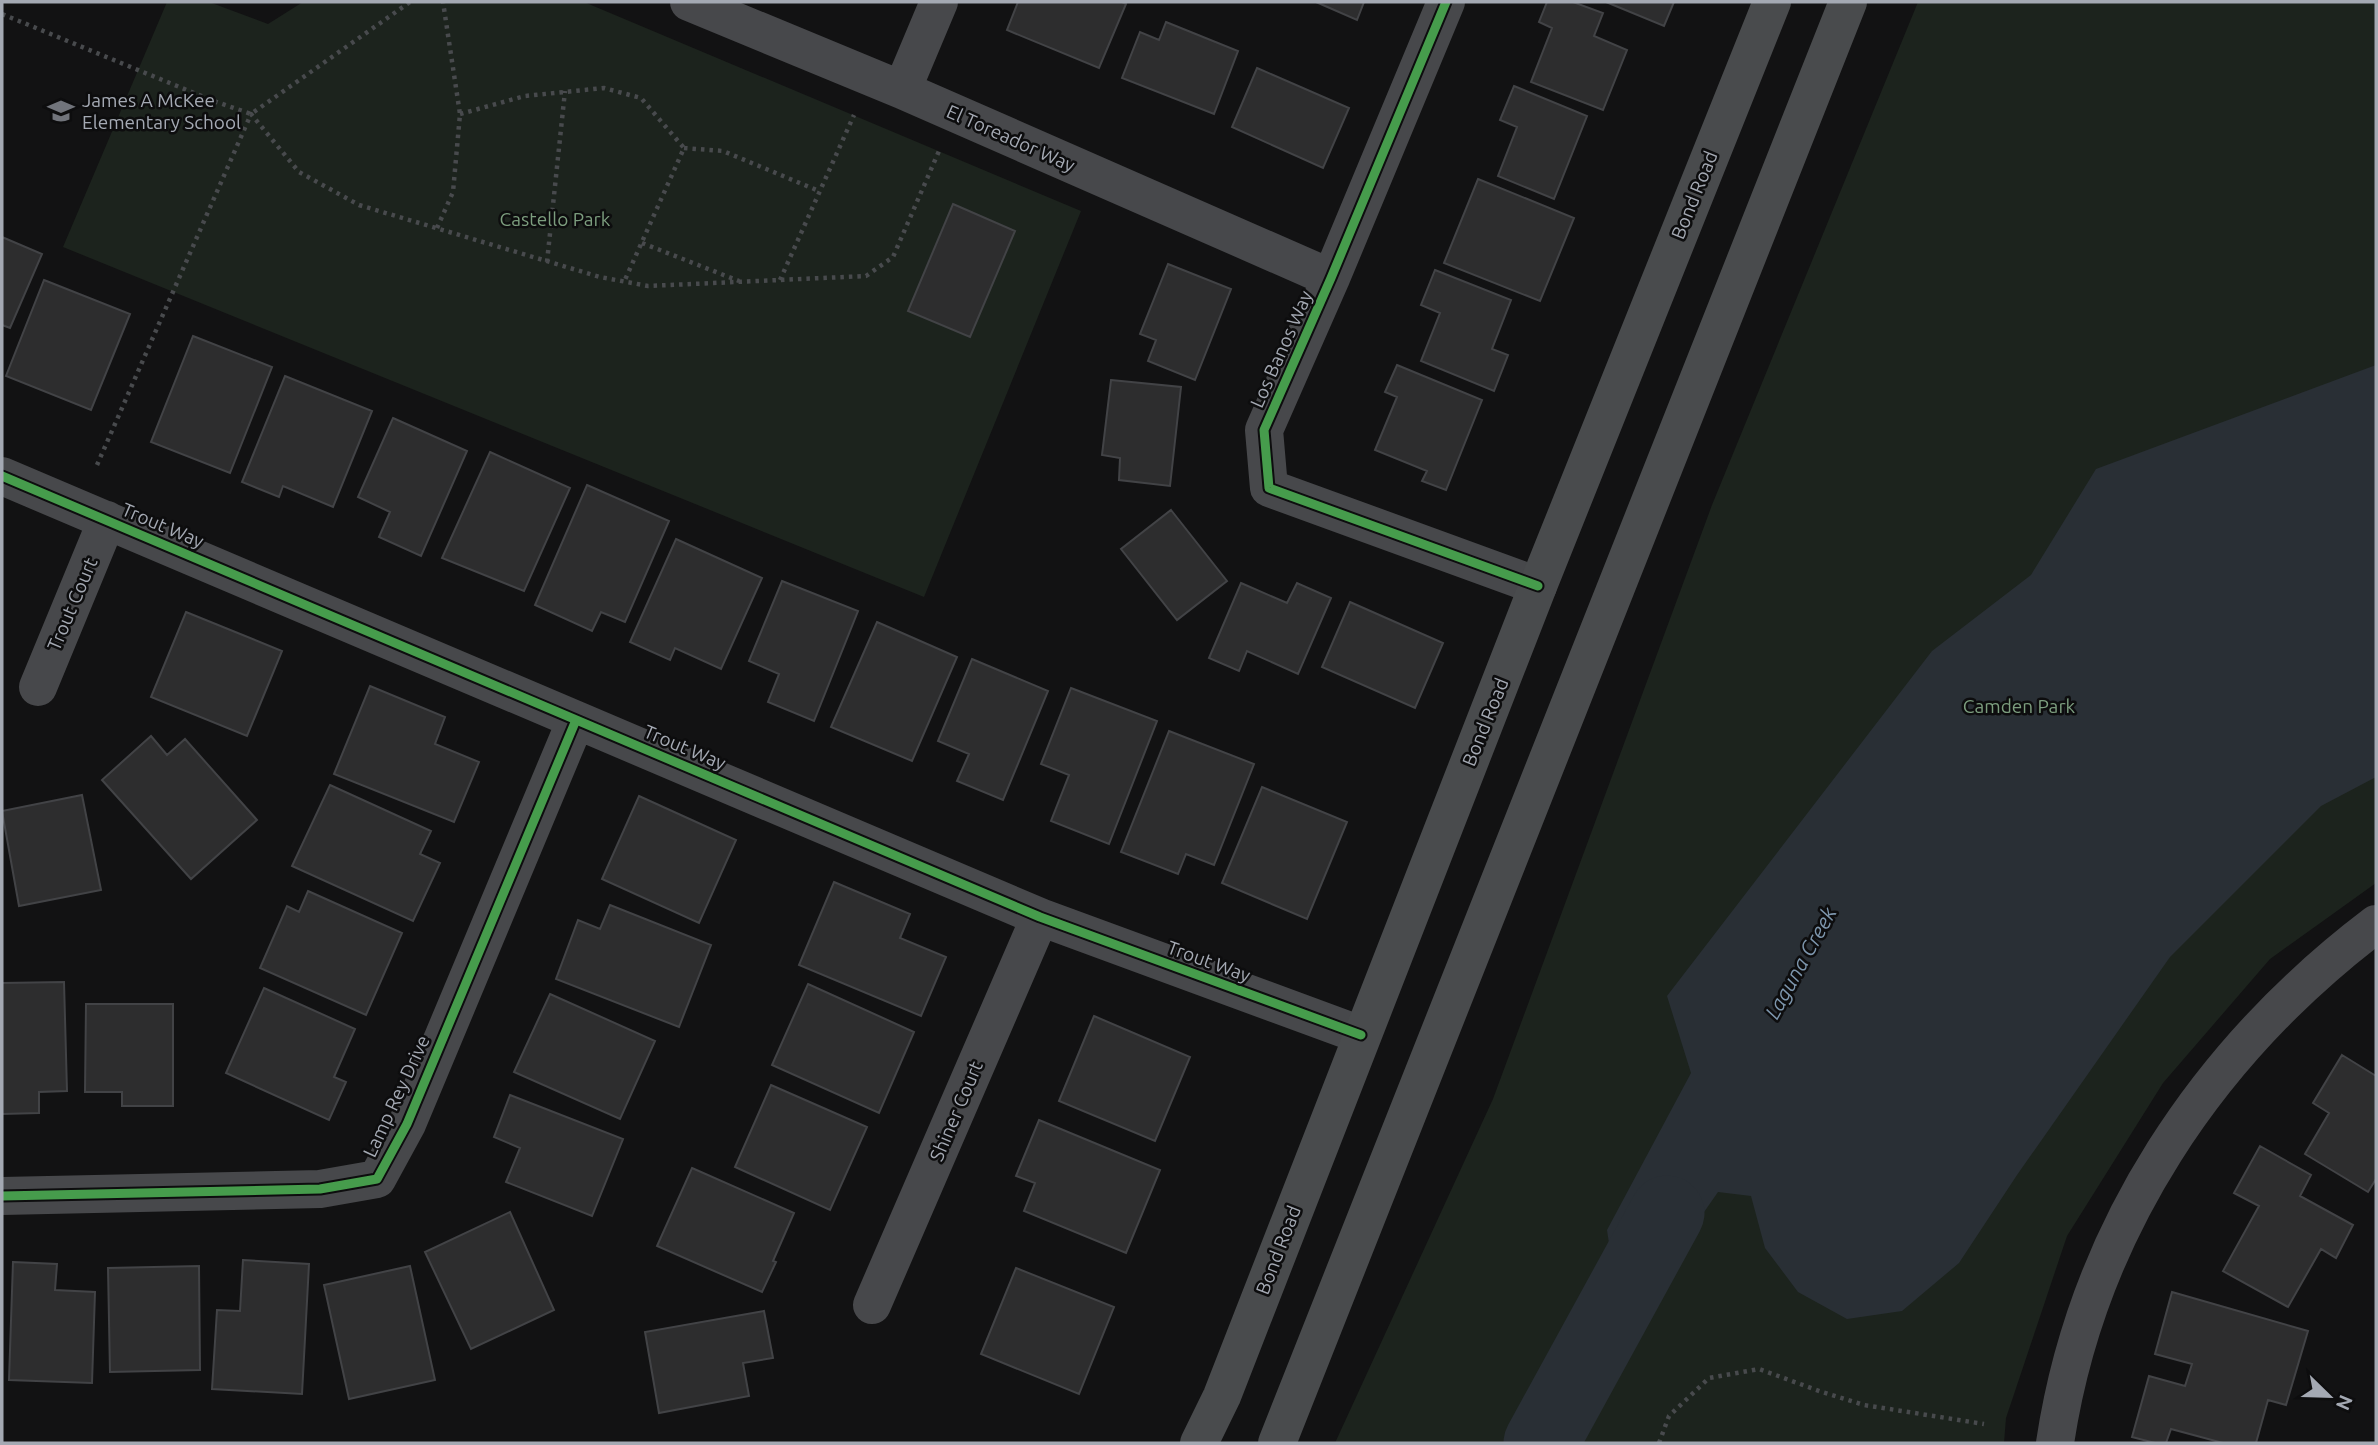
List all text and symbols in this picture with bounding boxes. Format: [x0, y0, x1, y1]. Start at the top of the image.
place label: James A McKee Elementary School [82, 89, 241, 133]
school or university icon: James A McKee Elementary School [46, 96, 76, 126]
street label: El Toreador Way [943, 100, 1079, 176]
street label: Bond Road [1666, 148, 1722, 242]
park label: Castello Park [500, 208, 611, 230]
street label: Los Banos Way [1245, 287, 1317, 411]
street label: Trout Way [119, 498, 207, 552]
street label: Trout Court [43, 554, 102, 654]
street label: Bond Road [1457, 675, 1513, 769]
park label: Camden Park [1963, 695, 2076, 717]
street label: Trout Way [641, 720, 729, 774]
water label: Laguna Creek [1759, 902, 1841, 1023]
street label: Trout Way [1164, 936, 1254, 986]
street label: Lamp Rey Drive [358, 1032, 434, 1160]
street label: Shiner Court [925, 1057, 987, 1164]
street label: Bond Road [1251, 1203, 1305, 1297]
north arrow [2294, 1361, 2364, 1431]
text: N [2332, 1392, 2358, 1413]

